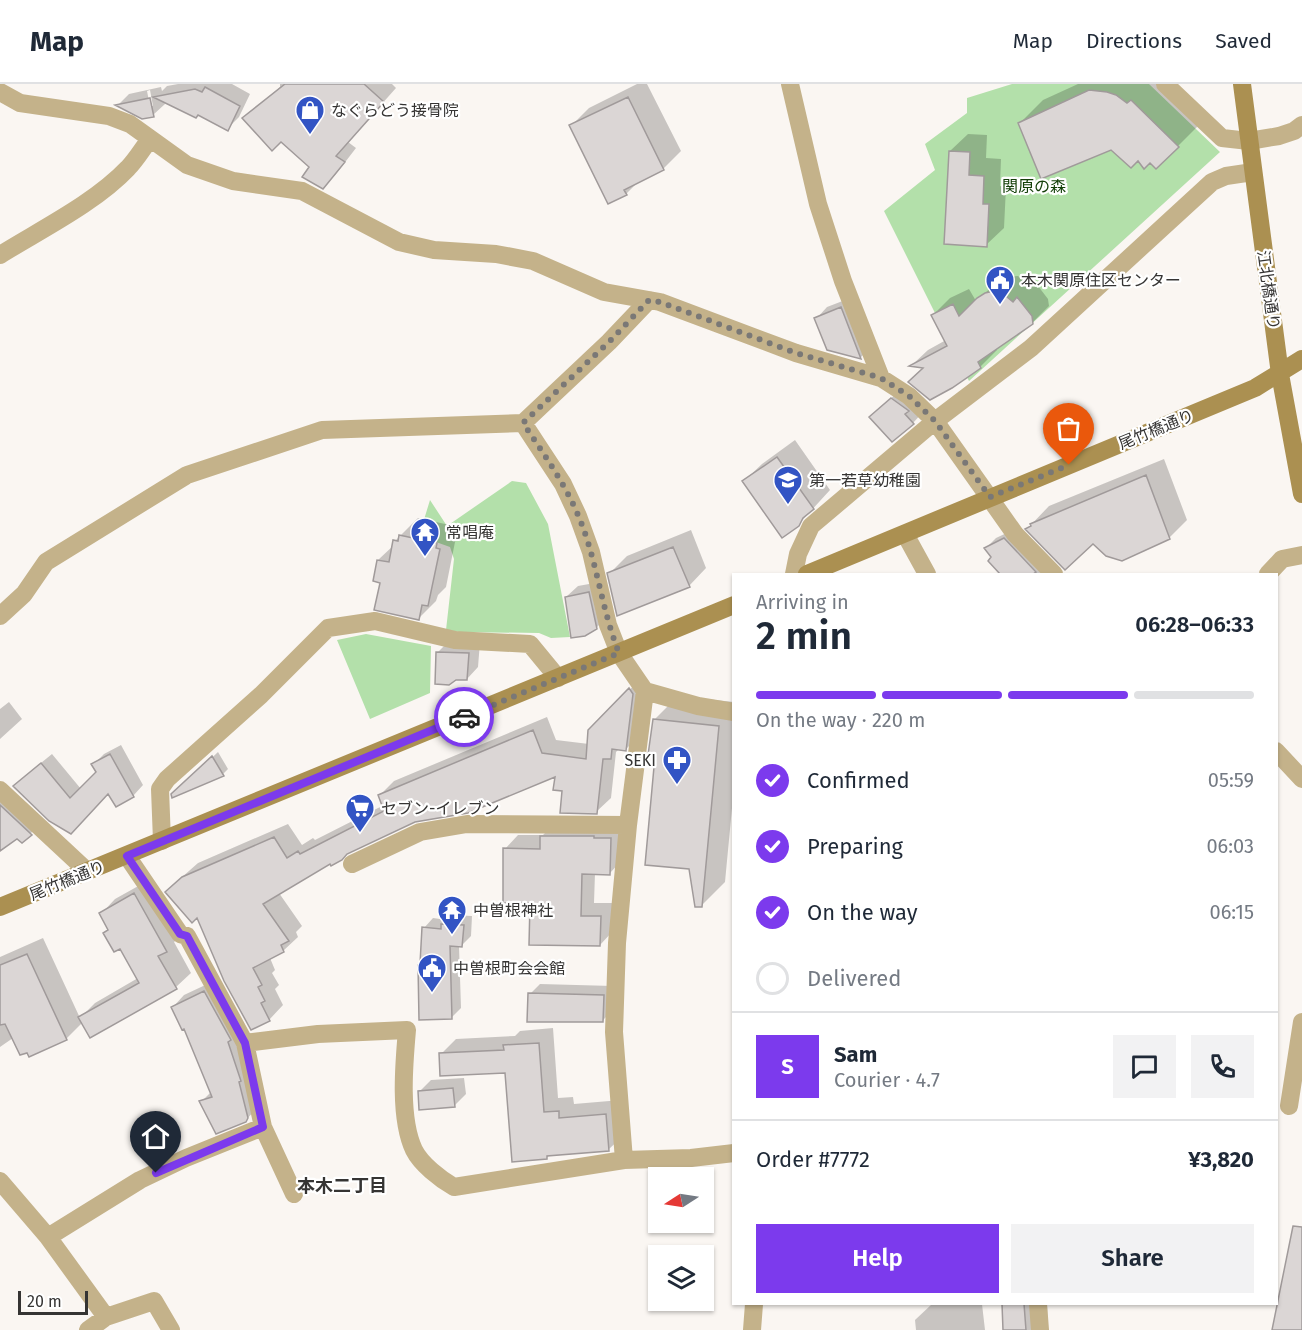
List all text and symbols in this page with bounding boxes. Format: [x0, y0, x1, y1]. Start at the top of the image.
text: Map [30, 25, 84, 58]
text: Map [1013, 28, 1053, 54]
text: Directions [1086, 28, 1182, 54]
text: Saved [1215, 28, 1272, 54]
shop icon: なぐらどう接骨院 [294, 94, 326, 136]
place label: なぐらどう接骨院 [331, 101, 459, 120]
park label: 関原の森 [1002, 177, 1066, 196]
street label: 江北橋通り [1254, 249, 1283, 331]
public building icon: 本木関原住区センター [984, 264, 1016, 306]
place label: 本木関原住区センター [1021, 271, 1181, 290]
pin [1043, 403, 1094, 465]
street label: 尾竹橋通り [1116, 406, 1197, 453]
icon: bag [1052, 412, 1085, 445]
school or university icon: 第一若草幼稚園 [772, 464, 804, 506]
place label: 第一若草幼稚園 [809, 471, 921, 490]
temple icon: 常唱庵 [409, 516, 441, 558]
place label: 常唱庵 [446, 523, 494, 542]
text: Arriving in [756, 590, 849, 614]
text: 06:28–06:33 [1135, 611, 1254, 638]
text: 2 min [756, 613, 852, 659]
courier [434, 687, 494, 747]
icon: car [448, 701, 481, 734]
text: On the way · 220 m [756, 708, 925, 732]
pharmacy icon: SEKI [661, 744, 693, 786]
place label: SEKI [625, 751, 656, 770]
icon: check [756, 764, 789, 797]
text: Confirmed [807, 767, 910, 794]
text: 05:59 [1208, 768, 1254, 792]
supermarket icon: セブン-イレブン [344, 792, 376, 834]
place label: セブン-イレブン [381, 799, 499, 818]
icon: check [756, 830, 789, 863]
text: Preparing [807, 833, 903, 860]
text: 06:03 [1206, 834, 1254, 858]
street label: 尾竹橋通り [27, 857, 108, 904]
temple icon: 中曽根神社 [436, 894, 468, 936]
icon: check [756, 896, 789, 929]
text: On the way [807, 899, 918, 926]
text: 06:15 [1210, 900, 1254, 924]
place label: 中曽根神社 [473, 901, 553, 920]
public building icon: 中曽根町会会館 [416, 952, 448, 994]
place label: 中曽根町会会館 [453, 959, 565, 978]
text: Delivered [807, 965, 902, 992]
button: chat [1113, 1035, 1176, 1098]
button: phone [1191, 1035, 1254, 1098]
text: Sam [834, 1041, 877, 1068]
text: S [781, 1053, 794, 1080]
text: Courier · 4.7 [834, 1068, 940, 1092]
pin [130, 1111, 181, 1173]
icon: home [139, 1120, 172, 1153]
text: Order #7772 [756, 1146, 870, 1173]
text: ¥3,820 [1188, 1146, 1254, 1173]
north arrow [648, 1167, 714, 1233]
map controls [648, 1167, 714, 1311]
district label: 本木二丁目 [297, 1175, 387, 1197]
button: Help [756, 1224, 999, 1293]
button: Share [1011, 1224, 1254, 1293]
button: layers [648, 1245, 714, 1311]
scale bar [18, 1288, 88, 1316]
text: 20 m [27, 1292, 62, 1311]

